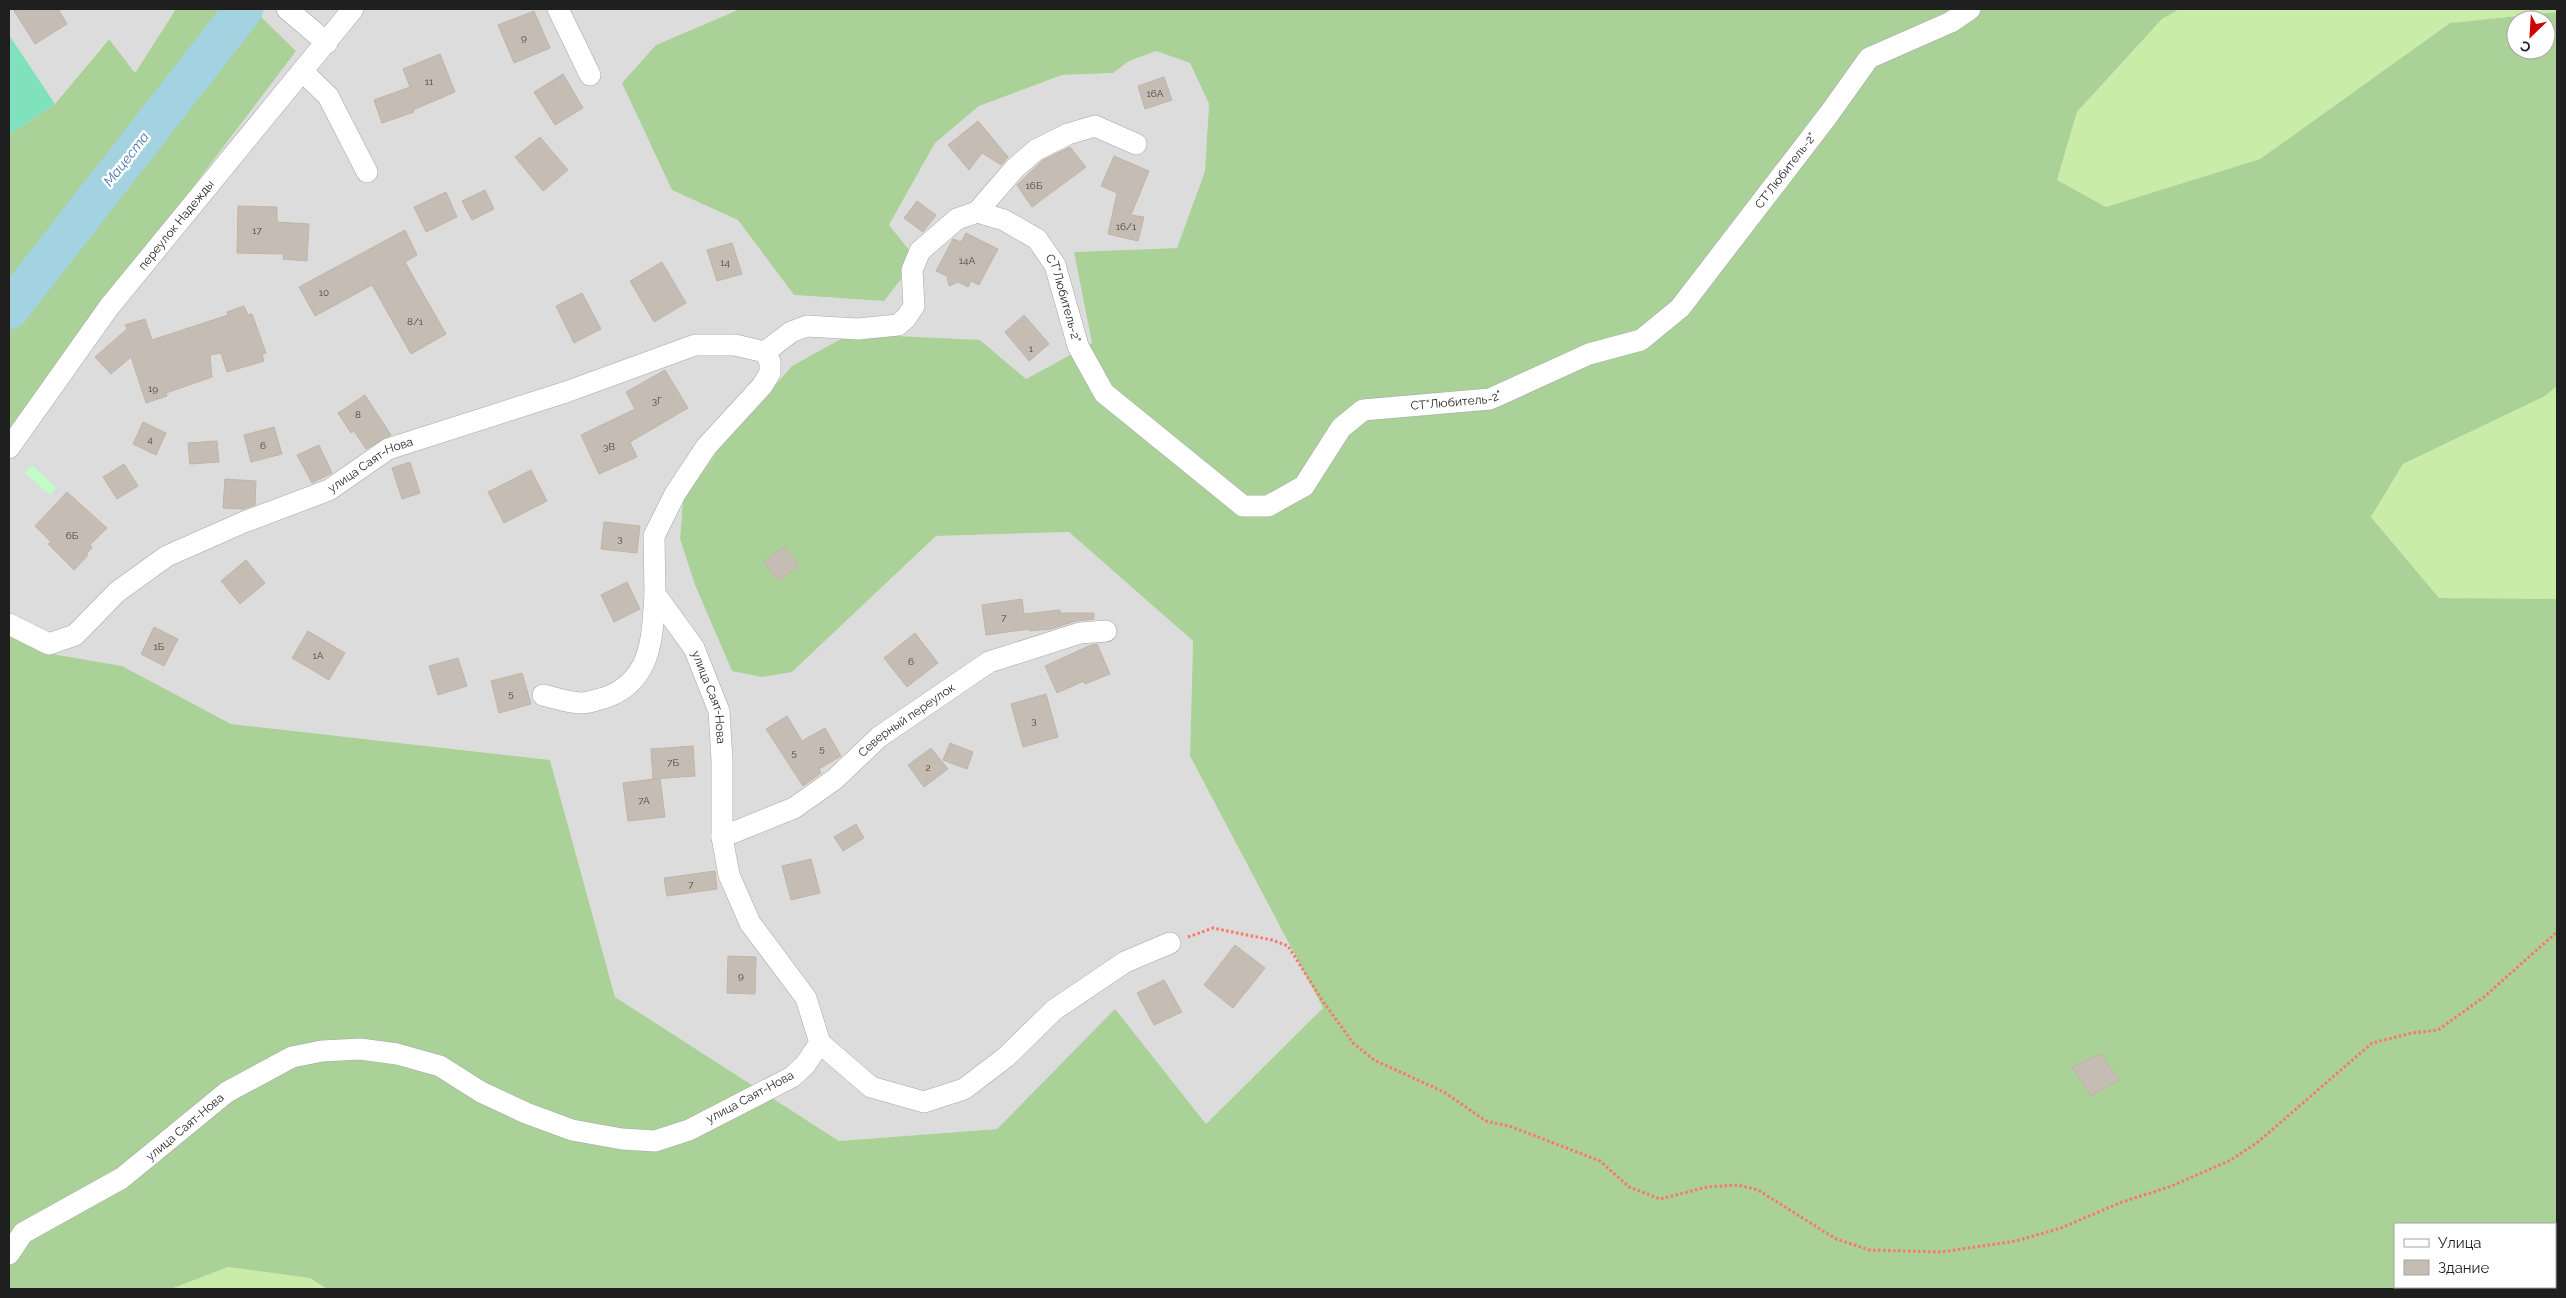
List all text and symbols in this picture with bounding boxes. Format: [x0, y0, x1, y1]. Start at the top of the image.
north arrow [2506, 10, 2556, 60]
house number: 9 [521, 32, 527, 43]
text: С [2517, 37, 2533, 56]
house number: 11 [425, 76, 434, 87]
house number: 16А [1147, 88, 1164, 99]
water label: Мацеста [100, 129, 152, 189]
street label: СТ"Любитель-2" [1752, 130, 1819, 211]
street label: переулок Надежды [135, 177, 217, 273]
house number: 16Б [1026, 180, 1043, 191]
house number: 16/1 [1116, 221, 1137, 232]
house number: 17 [252, 225, 262, 236]
street label: СТ"Любитель-2" [1043, 251, 1084, 344]
house number: 14А [959, 255, 975, 266]
house number: 14 [720, 257, 730, 268]
house number: 10 [319, 287, 329, 298]
house number: 8/1 [407, 316, 424, 327]
house number: 1 [1029, 343, 1034, 354]
house number: 19 [148, 383, 158, 394]
street label: СТ"Любитель-2" [1410, 388, 1504, 413]
house number: 3Г [652, 395, 662, 406]
house number: 8 [355, 409, 361, 420]
house number: 4 [147, 434, 153, 445]
street label: улица Саят-Нова [325, 434, 415, 496]
house number: 6 [260, 440, 266, 451]
house number: 3В [603, 441, 615, 452]
house number: 6Б [66, 530, 79, 541]
house number: 3 [617, 533, 623, 544]
house number: 7 [1001, 612, 1007, 623]
house number: 1Б [154, 641, 165, 652]
street label: улица Саят-Нова [689, 649, 728, 744]
house number: 1А [312, 650, 324, 661]
house number: 6 [908, 656, 914, 667]
street label: Северный переулок [855, 680, 958, 760]
house number: 5 [508, 688, 514, 699]
house number: 3 [1031, 715, 1037, 726]
house number: 5 [819, 743, 825, 754]
house number: 5 [791, 747, 797, 758]
house number: 7Б [667, 757, 679, 768]
house number: 2 [925, 762, 931, 773]
house number: 7А [638, 795, 650, 806]
house number: 7 [688, 879, 694, 890]
house number: 9 [738, 970, 744, 981]
street label: улица Саят-Нова [704, 1068, 796, 1126]
street label: улица Саят-Нова [143, 1090, 227, 1164]
legend [2394, 1223, 2556, 1288]
text: Улица [2438, 1234, 2482, 1252]
text: Здание [2438, 1259, 2490, 1277]

